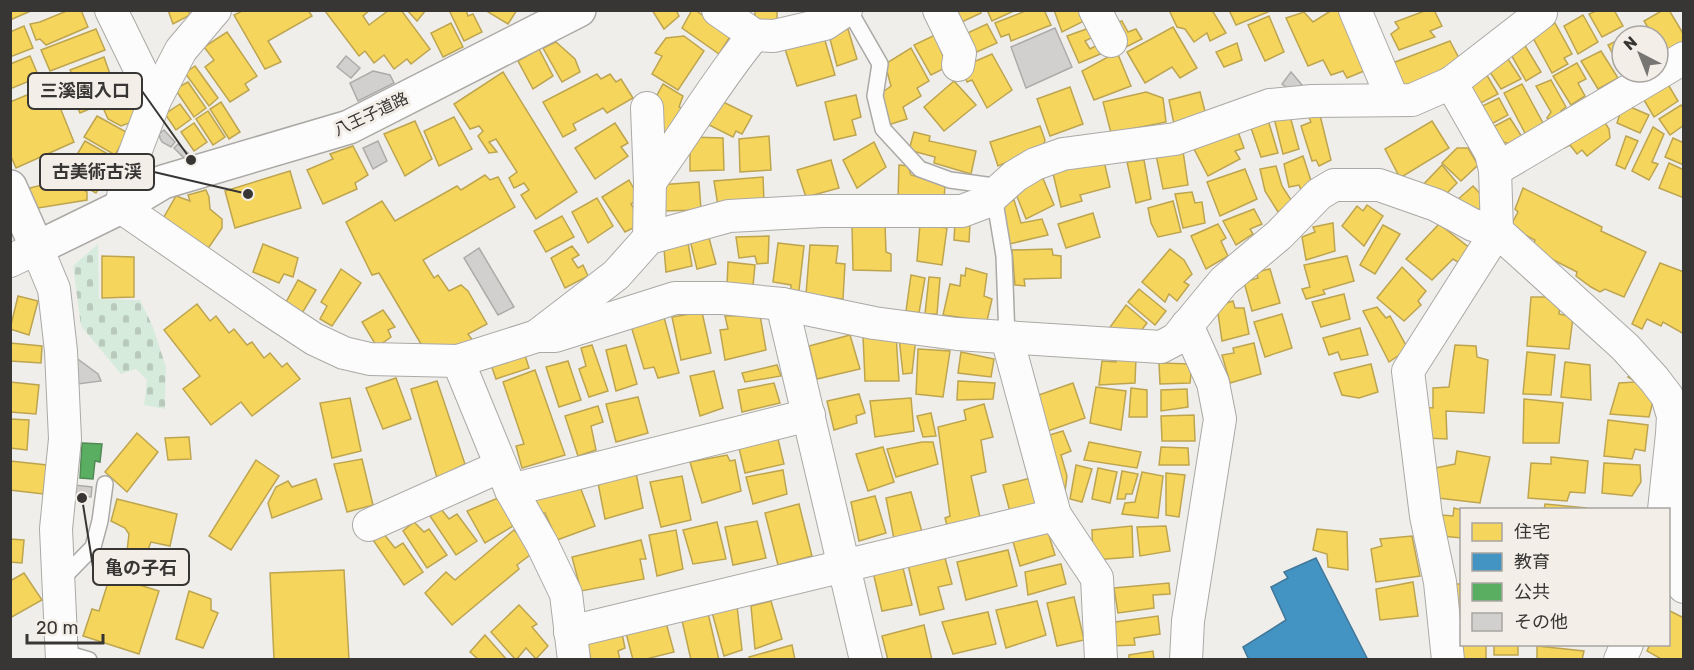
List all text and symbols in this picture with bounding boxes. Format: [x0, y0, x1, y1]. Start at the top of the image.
north arrow [1610, 24, 1670, 84]
text: N [1620, 32, 1641, 54]
callout: 三溪園入口 [28, 73, 142, 109]
text: 三溪園入口 [40, 80, 130, 102]
street label: 八王子道路 [331, 88, 411, 140]
callout: 古美術古渓 [40, 154, 154, 190]
text: 古美術古渓 [52, 161, 142, 183]
legend [1460, 508, 1670, 646]
text: 住宅 [1514, 521, 1550, 543]
callout: 亀の子石 [93, 549, 189, 585]
text: 教育 [1514, 551, 1550, 573]
text: 亀の子石 [105, 557, 177, 579]
text: 公共 [1514, 581, 1550, 603]
scale bar [27, 607, 104, 645]
text: その他 [1514, 611, 1568, 633]
text: 20 m [36, 617, 78, 639]

